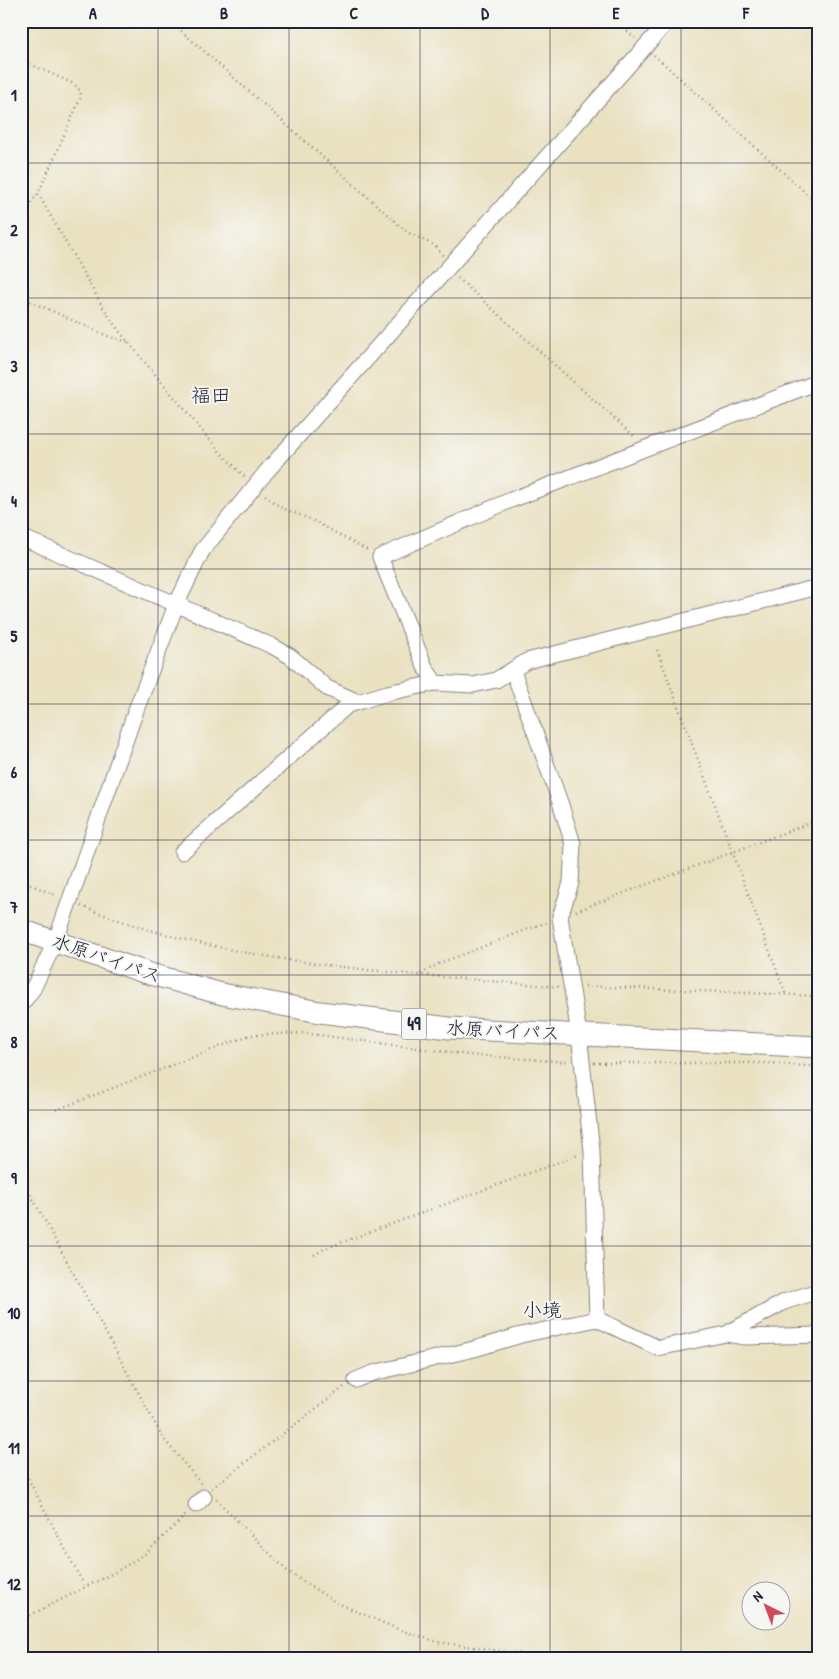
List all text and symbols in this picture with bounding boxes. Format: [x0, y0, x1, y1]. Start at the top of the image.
text: A [89, 2, 97, 24]
text: B [220, 2, 228, 24]
text: C [350, 2, 359, 24]
text: D [481, 2, 489, 24]
text: E [612, 2, 620, 24]
text: F [742, 2, 750, 24]
text: 1 [11, 84, 17, 106]
text: 2 [10, 219, 18, 241]
text: 3 [10, 355, 18, 377]
district label: 福田 [191, 381, 231, 408]
text: 4 [11, 490, 17, 512]
text: 5 [11, 625, 18, 647]
text: 6 [11, 761, 18, 783]
text: 7 [9, 896, 18, 918]
street label: 水原バイパス [49, 927, 165, 989]
road number: 49 [402, 1009, 426, 1040]
street label: 水原バイパス [446, 1014, 560, 1046]
text: 8 [11, 1031, 18, 1053]
text: 9 [11, 1167, 17, 1189]
district label: 小境 [522, 1296, 562, 1323]
text: 10 [8, 1302, 20, 1324]
text: 11 [8, 1437, 20, 1459]
text: 12 [7, 1573, 21, 1595]
north arrow [742, 1582, 792, 1632]
text: N [748, 1586, 766, 1606]

